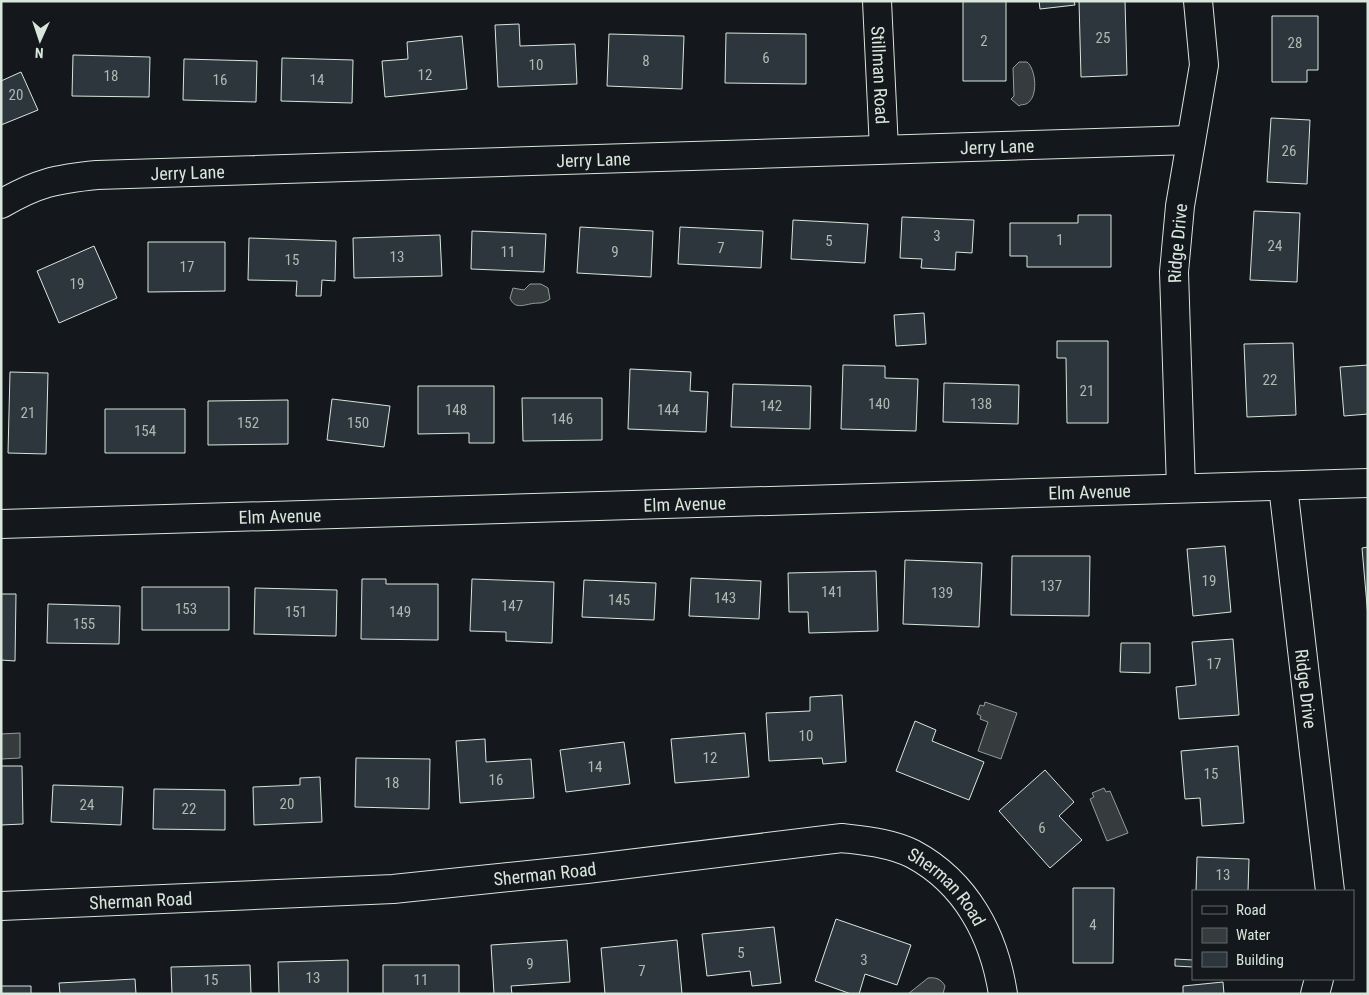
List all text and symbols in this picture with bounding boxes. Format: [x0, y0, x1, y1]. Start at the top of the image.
north arrow [15, 15, 65, 65]
street label: Stillman Road [868, 25, 893, 125]
house number: 25 [1096, 29, 1110, 47]
house number: 2 [980, 32, 988, 50]
house number: 28 [1288, 34, 1302, 52]
text: N [35, 45, 44, 61]
house number: 6 [762, 49, 770, 67]
house number: 8 [642, 52, 650, 70]
house number: 10 [529, 56, 543, 74]
house number: 12 [418, 66, 432, 84]
house number: 18 [104, 67, 118, 85]
house number: 16 [213, 71, 227, 89]
house number: 14 [310, 71, 324, 89]
house number: 20 [9, 86, 23, 104]
street label: Jerry Lane [960, 135, 1035, 158]
house number: 26 [1282, 142, 1296, 160]
street label: Jerry Lane [556, 147, 631, 171]
street label: Jerry Lane [150, 160, 225, 184]
street label: Ridge Drive [1163, 202, 1191, 283]
house number: 3 [933, 227, 941, 245]
house number: 1 [1056, 231, 1064, 249]
house number: 5 [825, 232, 833, 250]
house number: 24 [1268, 237, 1282, 255]
house number: 7 [717, 239, 725, 257]
house number: 11 [501, 243, 515, 261]
house number: 9 [611, 243, 619, 261]
house number: 13 [390, 248, 404, 266]
house number: 15 [285, 251, 299, 269]
house number: 17 [180, 258, 194, 276]
house number: 19 [70, 275, 84, 293]
house number: 22 [1263, 371, 1277, 389]
house number: 21 [1080, 382, 1094, 400]
house number: 140 [868, 395, 890, 413]
house number: 138 [970, 395, 992, 413]
house number: 142 [760, 397, 782, 415]
house number: 148 [445, 401, 467, 419]
house number: 144 [657, 401, 679, 419]
house number: 21 [21, 404, 35, 422]
house number: 146 [551, 410, 573, 428]
house number: 152 [237, 414, 259, 432]
house number: 150 [347, 414, 369, 432]
house number: 154 [134, 422, 156, 440]
street label: Elm Avenue [1048, 480, 1131, 503]
street label: Elm Avenue [643, 492, 726, 515]
street label: Elm Avenue [238, 504, 321, 527]
house number: 19 [1202, 572, 1216, 590]
house number: 137 [1040, 577, 1062, 595]
house number: 141 [821, 583, 843, 601]
house number: 139 [931, 584, 953, 602]
house number: 143 [714, 589, 736, 607]
house number: 145 [608, 591, 630, 609]
house number: 147 [501, 597, 523, 615]
house number: 153 [175, 600, 197, 618]
house number: 151 [285, 603, 307, 621]
house number: 149 [389, 603, 411, 621]
house number: 155 [73, 615, 95, 633]
street label: Ridge Drive [1291, 648, 1322, 730]
house number: 17 [1207, 655, 1221, 673]
house number: 10 [799, 727, 813, 745]
house number: 12 [703, 749, 717, 767]
house number: 14 [588, 758, 602, 776]
house number: 15 [1204, 765, 1218, 783]
house number: 16 [489, 771, 503, 789]
house number: 18 [385, 774, 399, 792]
house number: 20 [280, 795, 294, 813]
house number: 24 [80, 796, 94, 814]
house number: 22 [182, 800, 196, 818]
house number: 6 [1038, 819, 1046, 837]
street label: Sherman Road [904, 843, 990, 929]
street label: Sherman Road [492, 857, 597, 889]
house number: 13 [1216, 866, 1230, 884]
street label: Sherman Road [89, 887, 193, 913]
legend [1192, 890, 1354, 980]
text: Road [1236, 901, 1266, 919]
house number: 4 [1089, 916, 1097, 934]
text: Water [1236, 926, 1271, 944]
house number: 5 [737, 944, 745, 962]
house number: 3 [860, 951, 868, 969]
text: Building [1236, 951, 1284, 969]
house number: 9 [526, 955, 534, 973]
house number: 7 [638, 962, 646, 980]
house number: 13 [306, 969, 320, 987]
house number: 15 [204, 971, 218, 989]
house number: 11 [414, 971, 428, 989]

